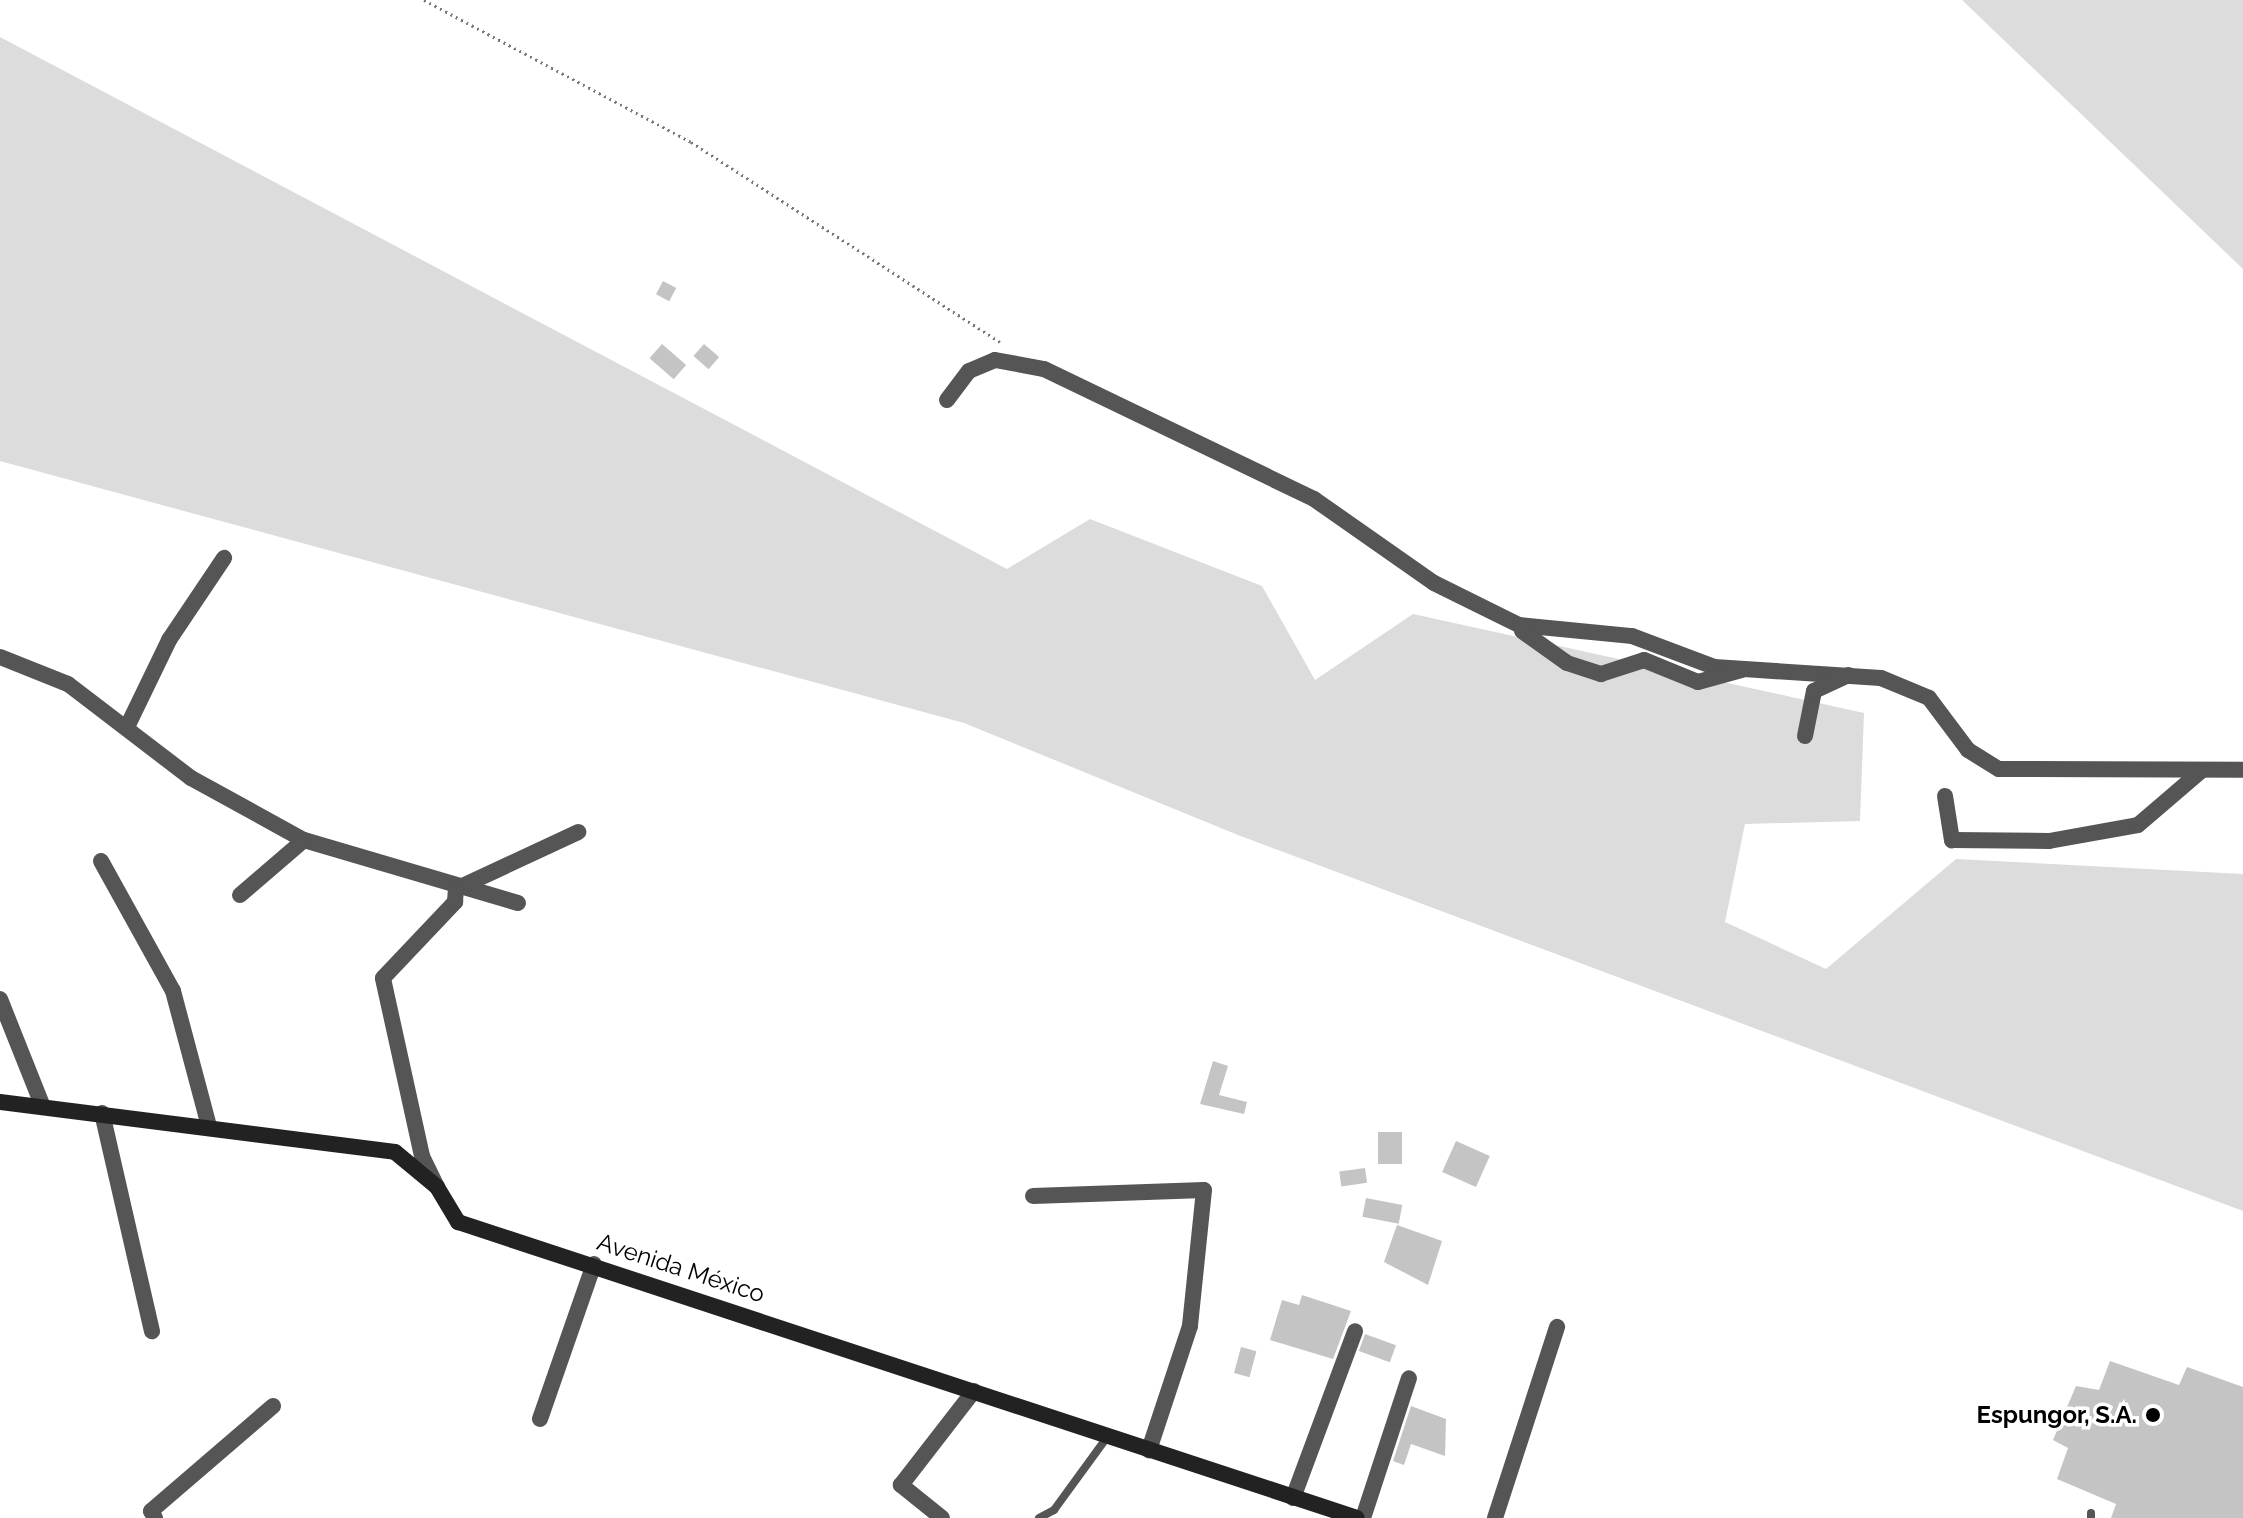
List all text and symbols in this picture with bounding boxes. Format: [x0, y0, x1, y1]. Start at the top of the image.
street label: Avenida México [594, 1227, 768, 1309]
place label: Espungor, S.A. [1977, 1401, 2137, 1429]
marker: Espungor, S.A. [2144, 1406, 2162, 1424]

